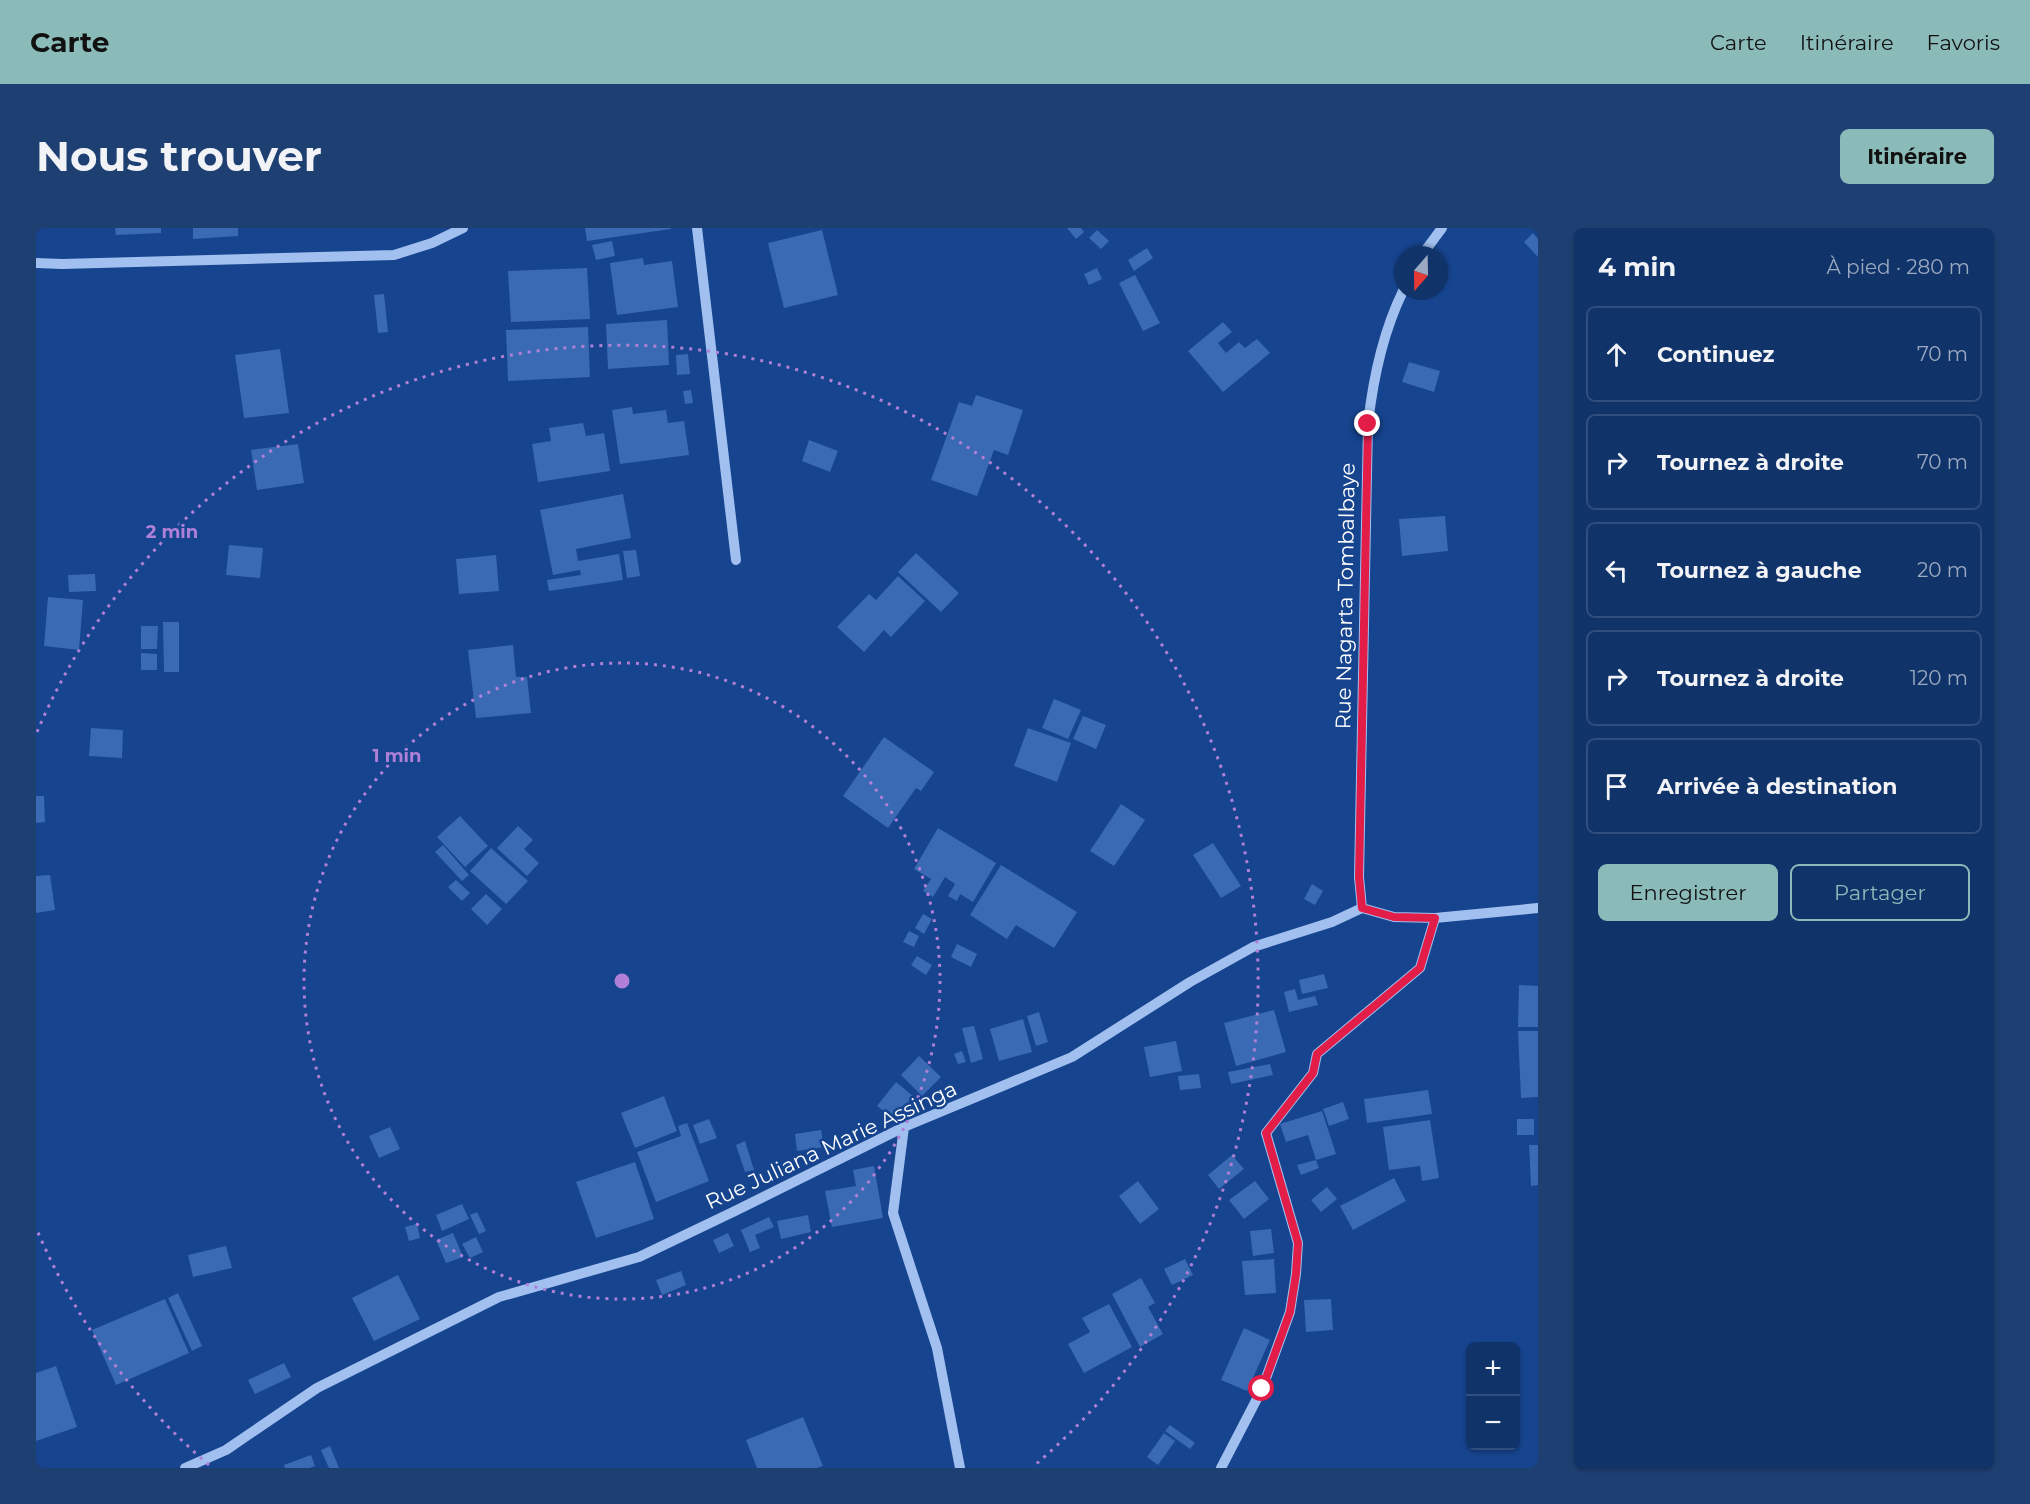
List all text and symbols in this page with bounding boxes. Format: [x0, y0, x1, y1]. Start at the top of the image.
text: Carte [30, 25, 109, 59]
text: Carte [1710, 30, 1767, 55]
text: Itinéraire [1800, 30, 1894, 55]
text: Favoris [1927, 30, 2000, 55]
button: Itinéraire [1840, 129, 1994, 184]
text: Nous trouver [36, 130, 322, 182]
north arrow [1394, 246, 1448, 300]
text: 4 min [1598, 251, 1676, 283]
text: À pied · 280 m [1827, 255, 1970, 279]
icon: ahead [1600, 338, 1633, 371]
text: Continuez [1657, 341, 1774, 368]
text: 70 m [1917, 342, 1968, 366]
route end [1354, 410, 1380, 436]
icon: right [1600, 446, 1633, 479]
text: Tournez à droite [1657, 449, 1844, 476]
text: 70 m [1917, 450, 1968, 474]
street label: Rue Nagarta Tombalbaye [1330, 462, 1360, 730]
text: 2 min [146, 521, 198, 543]
icon: left [1600, 554, 1633, 587]
text: Tournez à gauche [1657, 557, 1862, 584]
text: 20 m [1917, 558, 1968, 582]
icon: right [1600, 662, 1633, 695]
text: Tournez à droite [1657, 665, 1844, 692]
text: 120 m [1910, 666, 1968, 690]
text: 1 min [373, 745, 421, 767]
icon: arrive [1600, 770, 1633, 803]
text: Arrivée à destination [1657, 773, 1897, 800]
button: Enregistrer [1598, 864, 1778, 921]
button: Partager [1790, 864, 1970, 921]
centre of rings [612, 971, 632, 991]
street label: Rue Juliana Marie Assinga [701, 1076, 961, 1214]
map controls [1466, 1342, 1520, 1450]
button: + [1466, 1342, 1520, 1396]
route start [1248, 1375, 1274, 1401]
button: − [1466, 1396, 1520, 1450]

